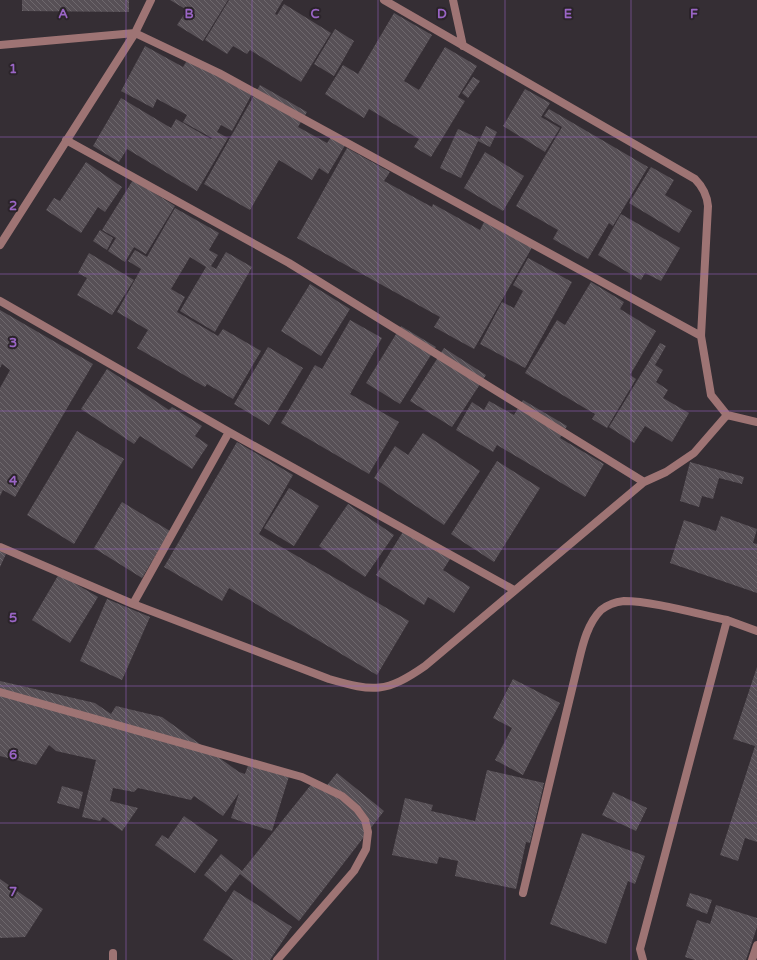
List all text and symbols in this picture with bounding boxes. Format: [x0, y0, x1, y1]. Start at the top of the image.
text: A [58, 6, 68, 22]
text: B [184, 6, 194, 22]
text: C [310, 6, 320, 22]
text: D [437, 6, 447, 22]
text: E [564, 6, 572, 22]
text: F [690, 6, 698, 22]
text: 1 [9, 61, 17, 77]
text: 2 [9, 198, 17, 214]
text: 3 [9, 335, 17, 351]
text: 4 [9, 473, 18, 489]
text: 5 [9, 610, 17, 626]
text: 6 [9, 747, 17, 763]
text: 7 [9, 884, 17, 900]

